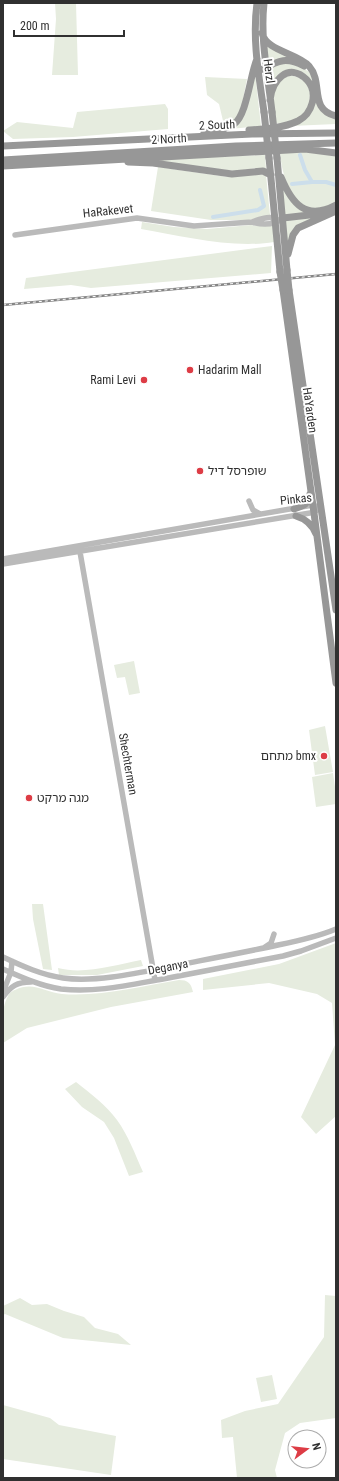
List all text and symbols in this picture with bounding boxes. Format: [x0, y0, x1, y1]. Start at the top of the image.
scale bar [14, 12, 124, 38]
text: 200 m [20, 19, 50, 33]
street label: Herzl [261, 58, 277, 84]
street label: 2 South [199, 117, 235, 133]
street label: 2 North [151, 131, 187, 147]
street label: HaRakevet [82, 201, 134, 221]
place label: Hadarim Mall [198, 363, 261, 377]
marker: Hadarim Mall [185, 365, 195, 375]
place label: Rami Levi [90, 373, 136, 387]
marker: Rami Levi [139, 375, 149, 385]
street label: HaYarden [300, 386, 320, 434]
place label: שופרסל דיל [208, 464, 266, 478]
marker: שופרסל דיל [195, 466, 205, 476]
street label: Pinkas [279, 490, 313, 508]
street label: Shechterman [116, 732, 140, 796]
place label: מתחם bmx [261, 749, 316, 763]
marker: מתחם bmx [319, 751, 329, 761]
place label: מגה מרקט [37, 791, 89, 805]
marker: מגה מרקט [24, 793, 34, 803]
street label: Deganya [147, 956, 190, 978]
north arrow [287, 1429, 327, 1469]
text: N [309, 1442, 323, 1452]

